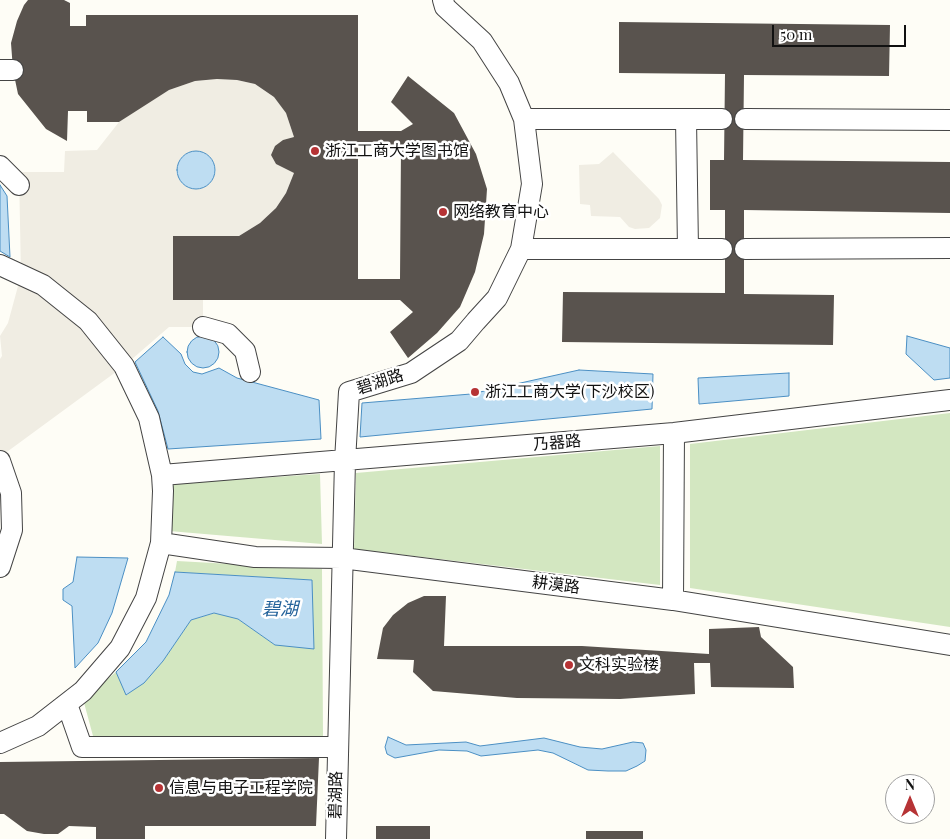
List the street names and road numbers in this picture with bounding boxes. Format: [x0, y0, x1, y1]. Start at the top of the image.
street label: 碧湖路 [354, 365, 406, 399]
street label: 乃器路 [532, 431, 582, 455]
street label: 耕漠路 [531, 573, 581, 597]
street label: 碧湖路 [326, 771, 346, 819]

